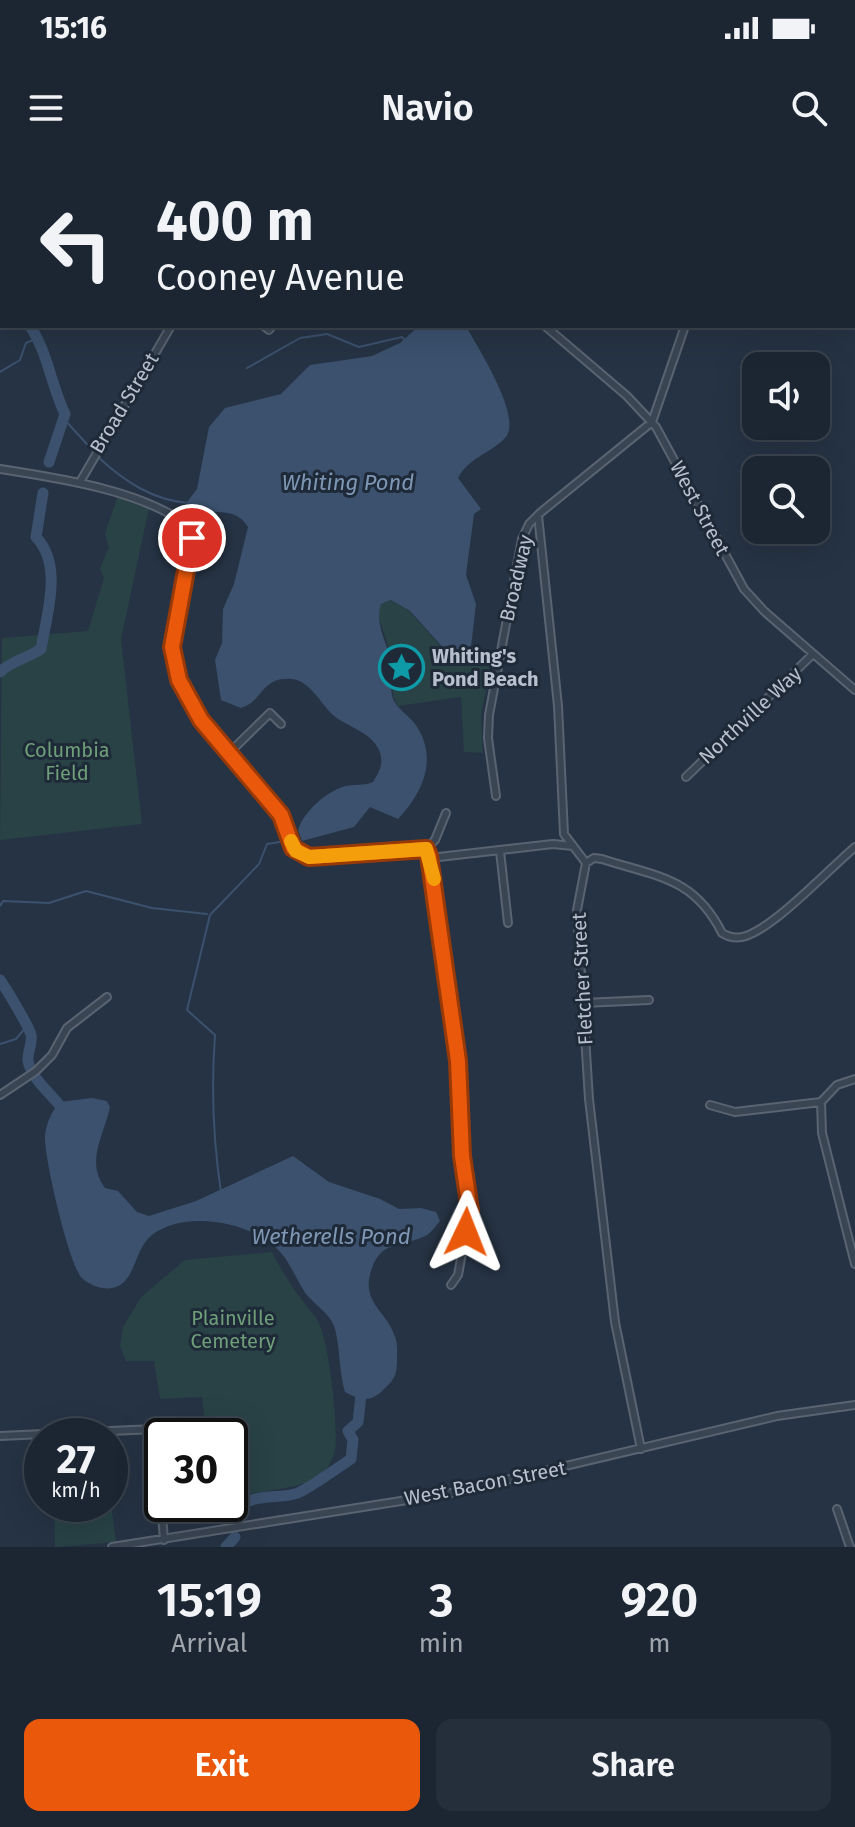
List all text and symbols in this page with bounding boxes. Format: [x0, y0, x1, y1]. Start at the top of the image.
text: 15:16 [40, 10, 107, 46]
icon: menu [24, 86, 68, 130]
text: Navio [381, 86, 474, 130]
icon: search [787, 86, 831, 130]
text: 400 m [156, 188, 314, 255]
icon: left [24, 192, 128, 296]
text: Cooney Avenue [156, 256, 405, 300]
street label: Broad Street [85, 348, 164, 458]
map controls [742, 352, 830, 544]
button: sound [742, 352, 830, 440]
button: search [742, 456, 830, 544]
street label: West Street [665, 457, 735, 560]
water label: Whiting Pond [282, 469, 414, 496]
pin [158, 504, 226, 572]
icon: arrive [170, 516, 214, 560]
street label: Broadway [494, 532, 538, 624]
place icon: Whiting's Pond Beach [377, 643, 425, 691]
place label: Whiting's Pond Beach [432, 644, 539, 691]
street label: Northville Way [694, 661, 806, 769]
park label: Columbia Field [24, 738, 110, 785]
street label: Fletcher Street [567, 911, 597, 1046]
position arrow [424, 1190, 508, 1274]
water label: Wetherells Pond [251, 1223, 411, 1250]
park label: Plainville Cemetery [190, 1306, 276, 1353]
speed limit sign: 30 [144, 1418, 248, 1522]
text: 27 [57, 1436, 96, 1484]
street label: West Bacon Street [402, 1455, 569, 1510]
text: km/h [51, 1478, 101, 1502]
text: 15:19 [157, 1571, 262, 1629]
text: 3 [429, 1571, 454, 1629]
text: 920 [620, 1571, 698, 1629]
text: Arrival [171, 1628, 248, 1659]
text: min [419, 1628, 464, 1659]
text: m [648, 1628, 670, 1659]
button: Exit [24, 1719, 420, 1811]
button: Share [436, 1719, 831, 1811]

